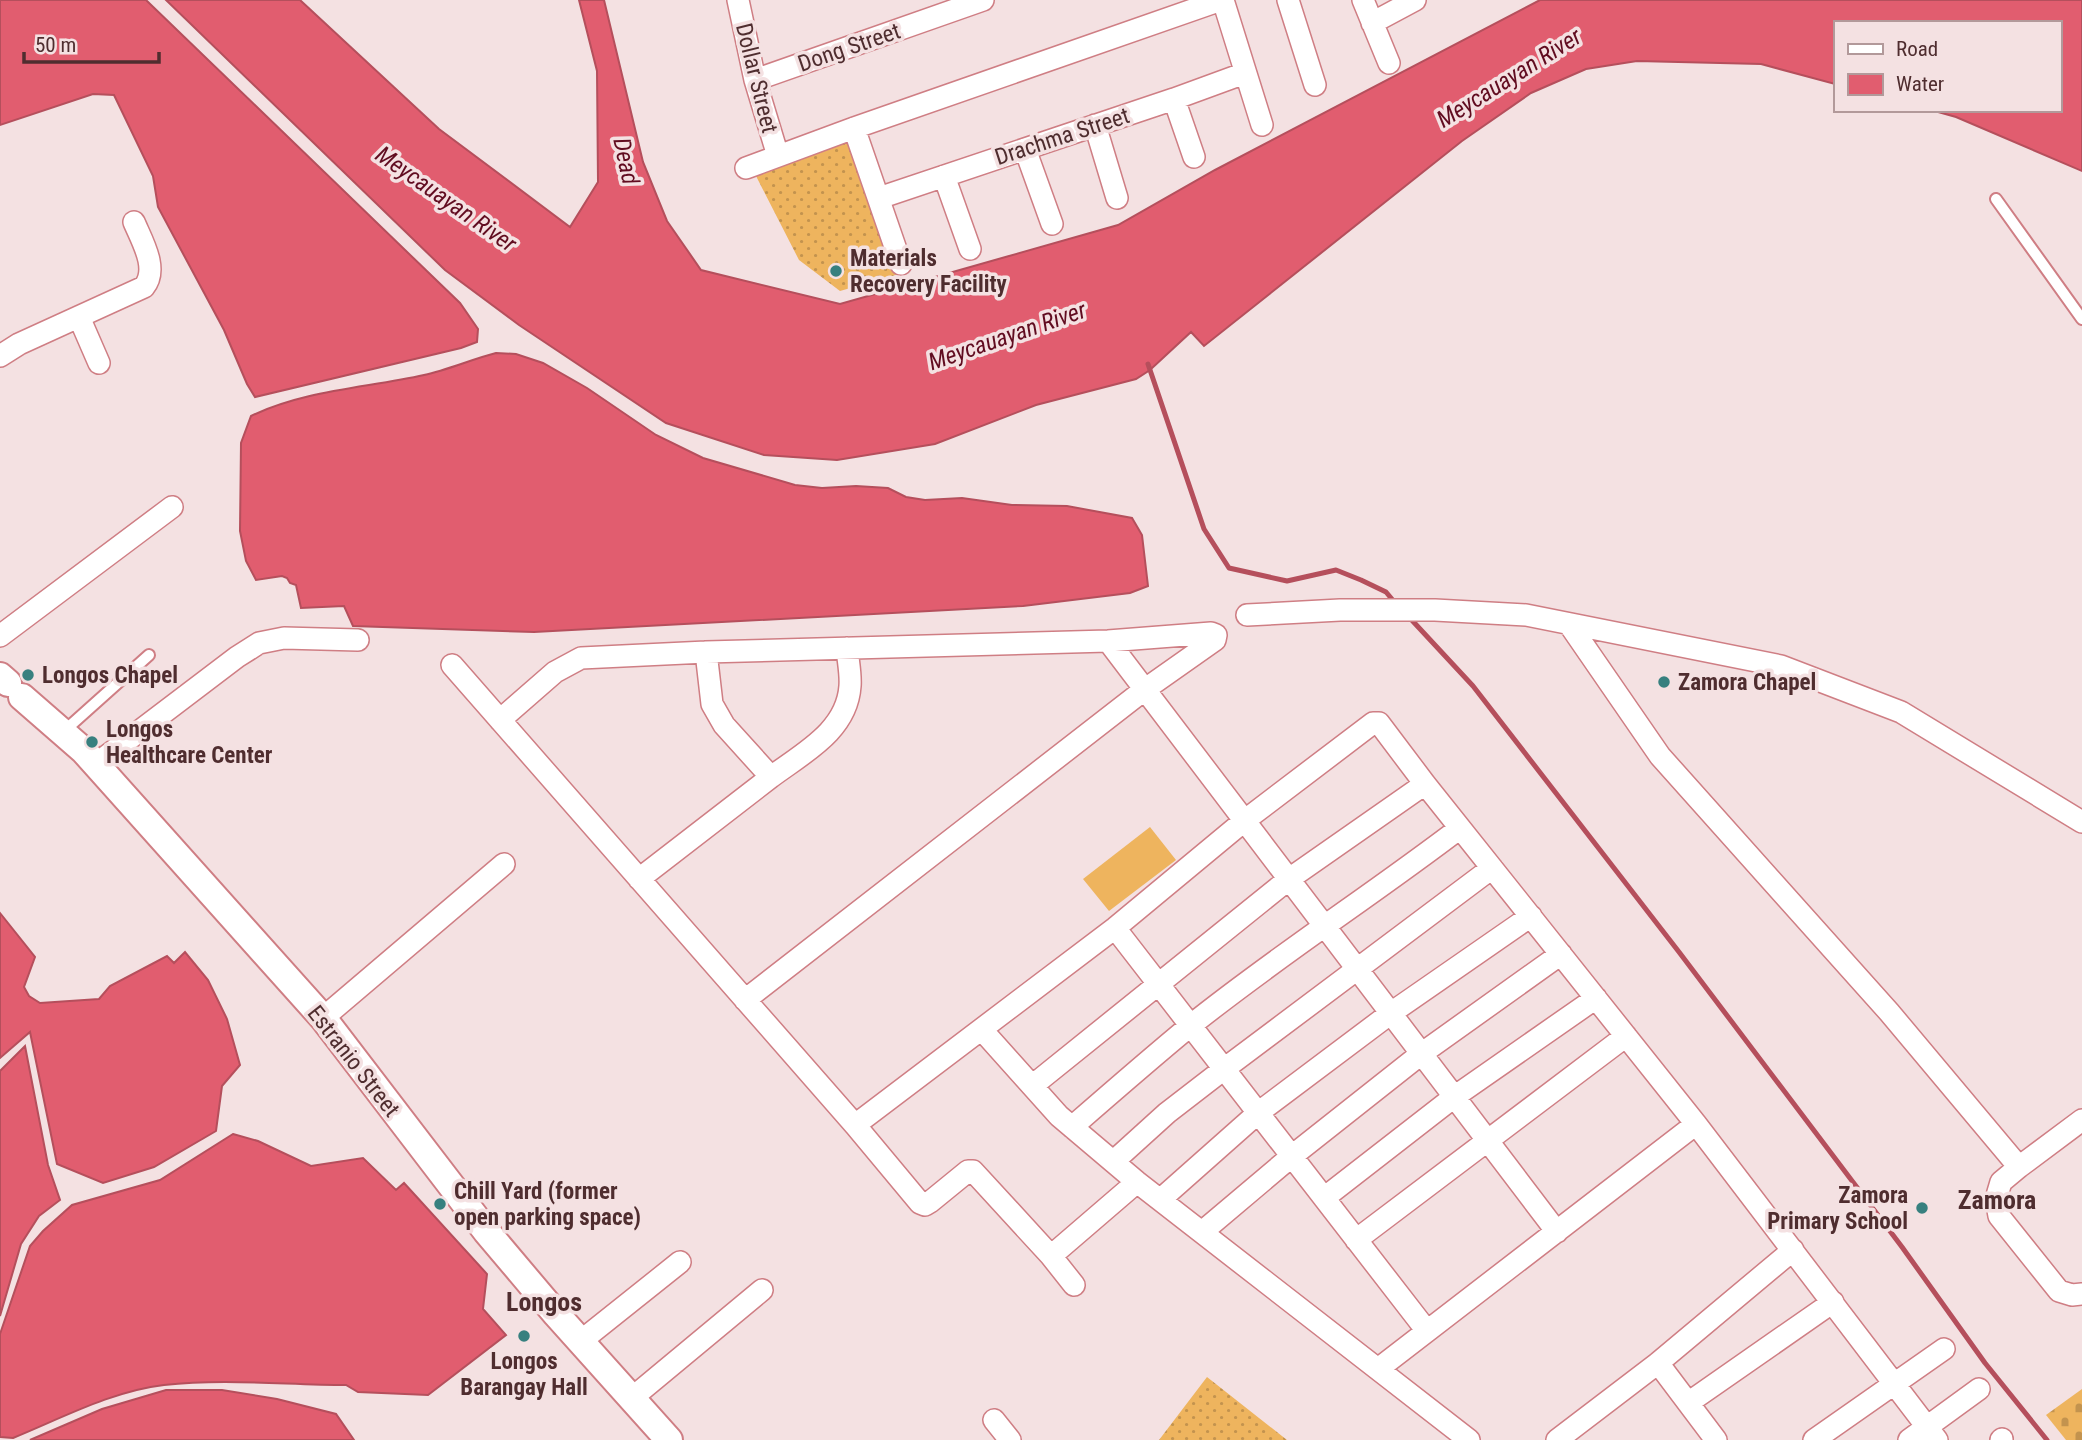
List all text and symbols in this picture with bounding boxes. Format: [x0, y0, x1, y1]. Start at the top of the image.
street label: Dong Street [794, 17, 904, 78]
street label: Dollar Street [730, 20, 783, 136]
scale bar [24, 21, 159, 65]
legend [1834, 21, 2061, 112]
water label: Meycauayan River [1432, 22, 1587, 134]
text: 50 m [35, 33, 76, 57]
text: Road [1896, 37, 1938, 61]
text: Water [1896, 72, 1944, 96]
street label: Drachma Street [991, 102, 1133, 171]
water label: Dead [607, 135, 645, 187]
water label: Meycauayan River [370, 140, 522, 258]
place label: Materials Recovery Facility [850, 245, 1008, 298]
marker: Materials Recovery Facility [828, 263, 844, 279]
water label: Meycauayan River [924, 296, 1090, 376]
place label: Longos Chapel [42, 662, 178, 689]
marker: Longos Chapel [20, 667, 36, 683]
place label: Zamora Chapel [1678, 669, 1816, 696]
marker: Zamora Chapel [1656, 674, 1672, 690]
place label: Longos Healthcare Center [106, 716, 273, 769]
marker: Longos Healthcare Center [84, 734, 100, 750]
street label: Estranio Street [302, 1000, 405, 1122]
place label: Chill Yard (former open parking space) [454, 1178, 641, 1231]
place label: Zamora Primary School [1767, 1182, 1908, 1235]
district label: Zamora [1958, 1185, 2036, 1215]
marker: Chill Yard (former open parking space) [432, 1196, 448, 1212]
marker: Zamora Primary School [1914, 1200, 1930, 1216]
district label: Longos [506, 1287, 582, 1317]
marker: Longos Barangay Hall [516, 1328, 532, 1344]
place label: Longos Barangay Hall [460, 1348, 588, 1401]

